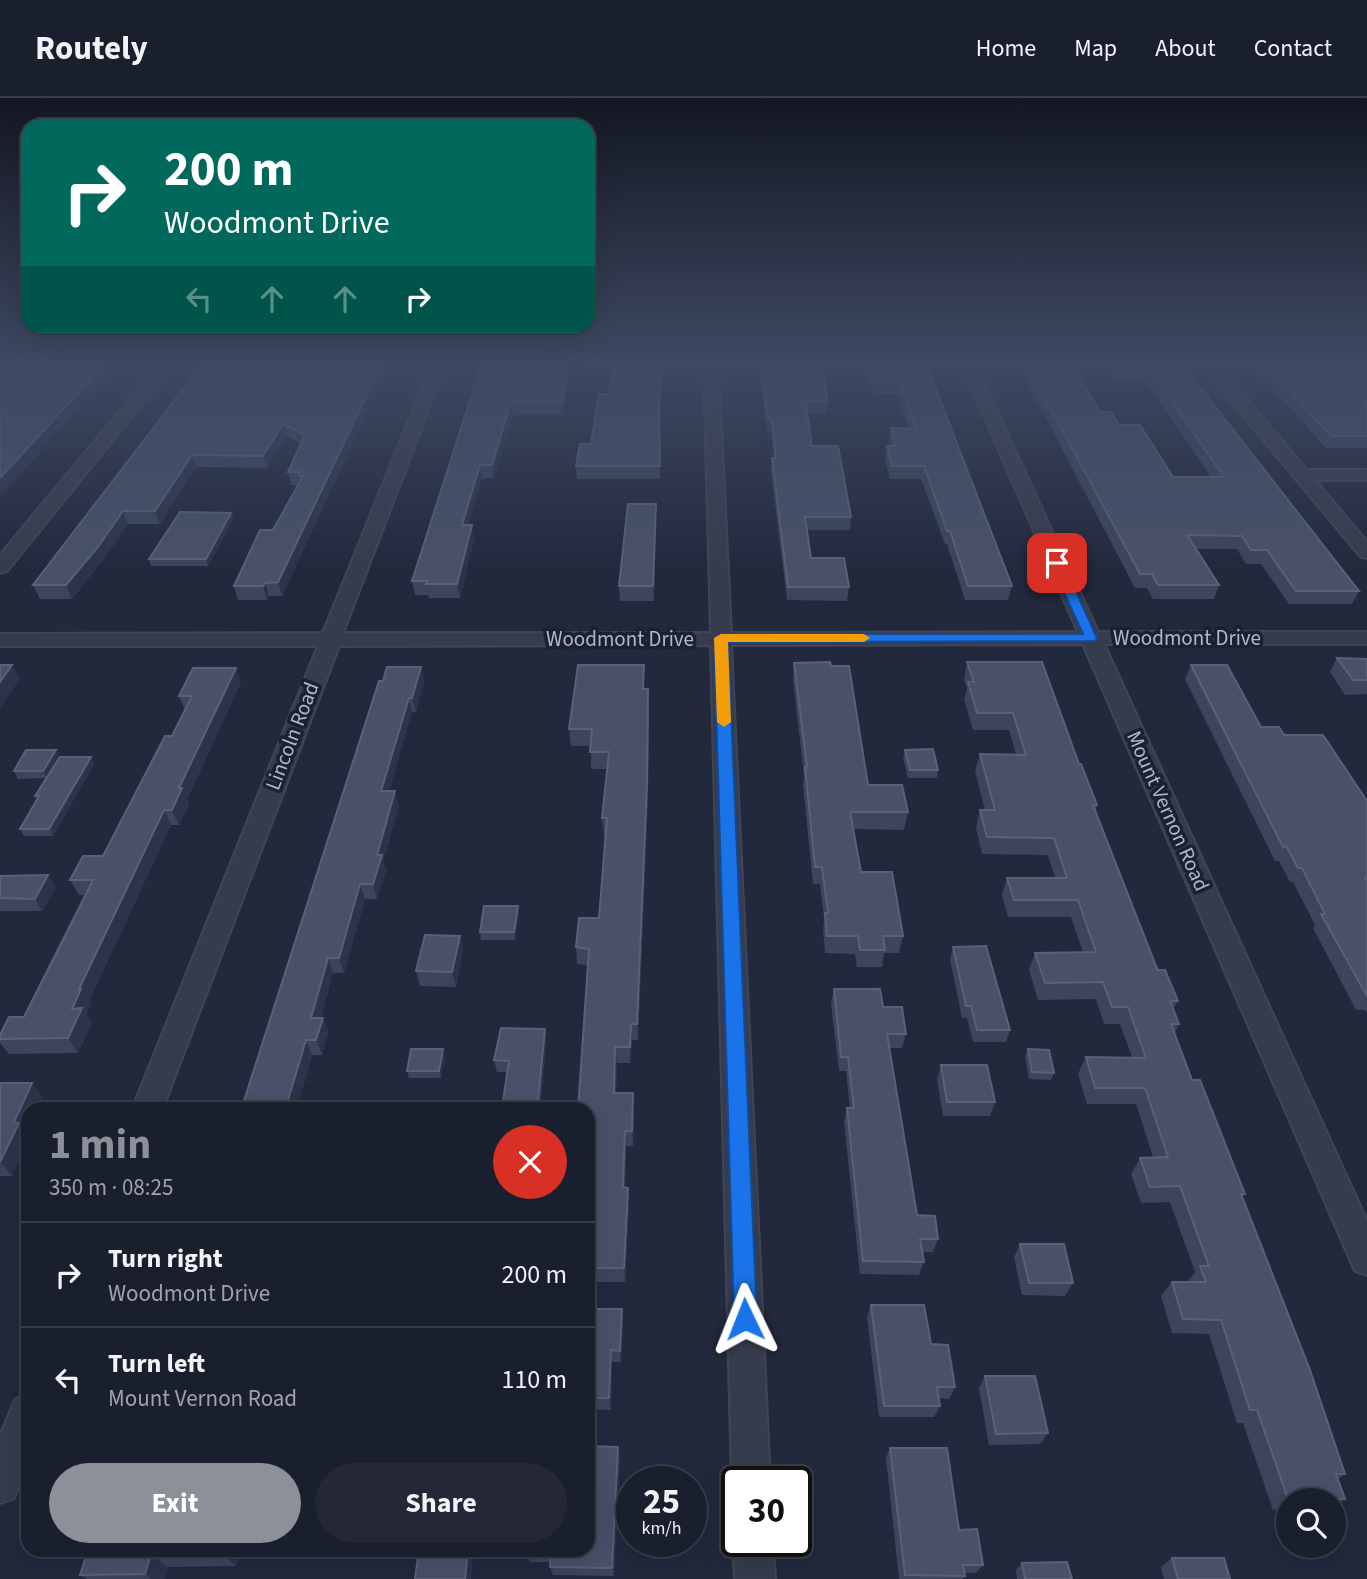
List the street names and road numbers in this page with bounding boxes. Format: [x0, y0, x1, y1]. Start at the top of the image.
street label: Woodmont Drive [1113, 623, 1261, 653]
street label: Woodmont Drive [546, 624, 694, 654]
street label: Lincoln Road [258, 678, 326, 794]
street label: Mount Vernon Road [1119, 726, 1217, 896]

